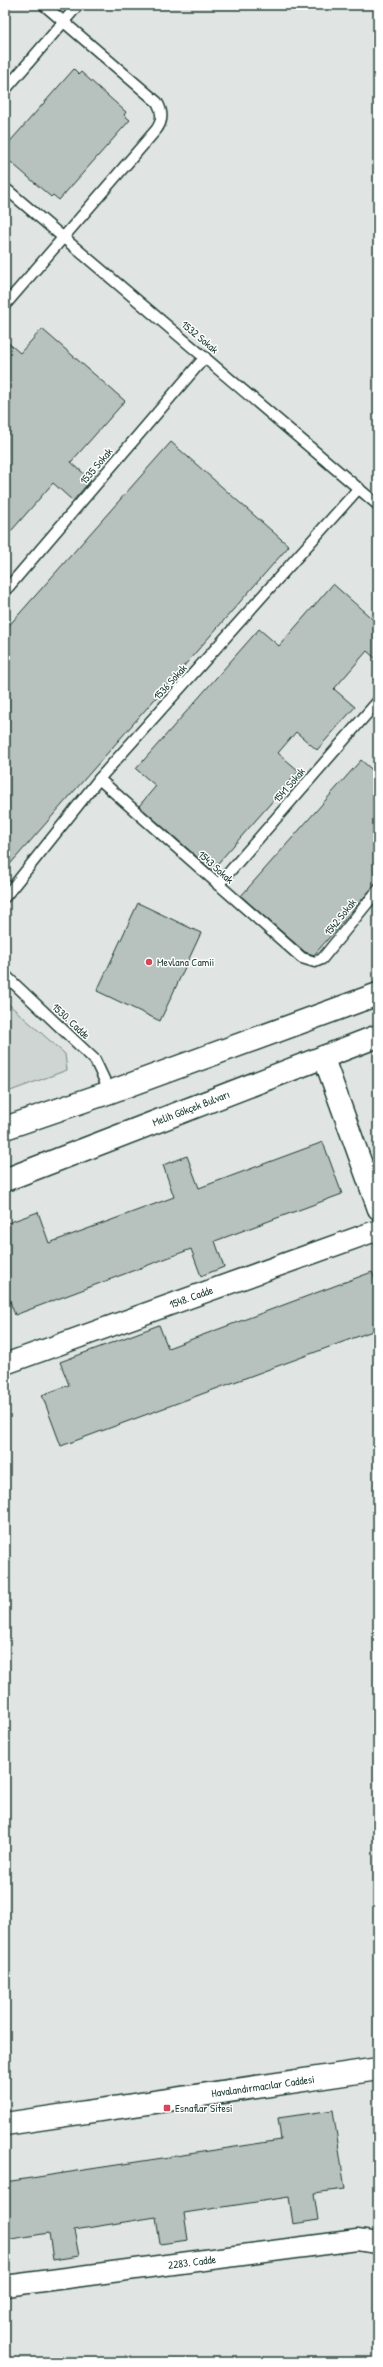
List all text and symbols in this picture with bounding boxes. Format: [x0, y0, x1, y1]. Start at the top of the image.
street label: 1532 Sokak [179, 317, 222, 357]
street label: 1535 Sokak [77, 444, 116, 487]
street label: 1536 Sokak [150, 661, 190, 703]
street label: 1541 Sokak [270, 764, 308, 806]
street label: 1543 Sokak [195, 847, 237, 887]
street label: 1542 Sokak [321, 895, 359, 938]
place label: Mevlana Camii [157, 955, 214, 969]
marker: Mevlana Camii [144, 957, 154, 967]
street label: 1530. Cadde [49, 1000, 93, 1042]
street label: Melih Gökçek Bulvarı [150, 1087, 232, 1129]
street label: 1548. Cadde [167, 1282, 215, 1311]
street label: Havalandırmacılar Caddesi [211, 2072, 315, 2100]
place label: Esnaflar Sitesi [175, 2101, 232, 2115]
marker: Esnaflar Sitesi [162, 2103, 172, 2113]
street label: 2283. Cadde [167, 2252, 217, 2272]

